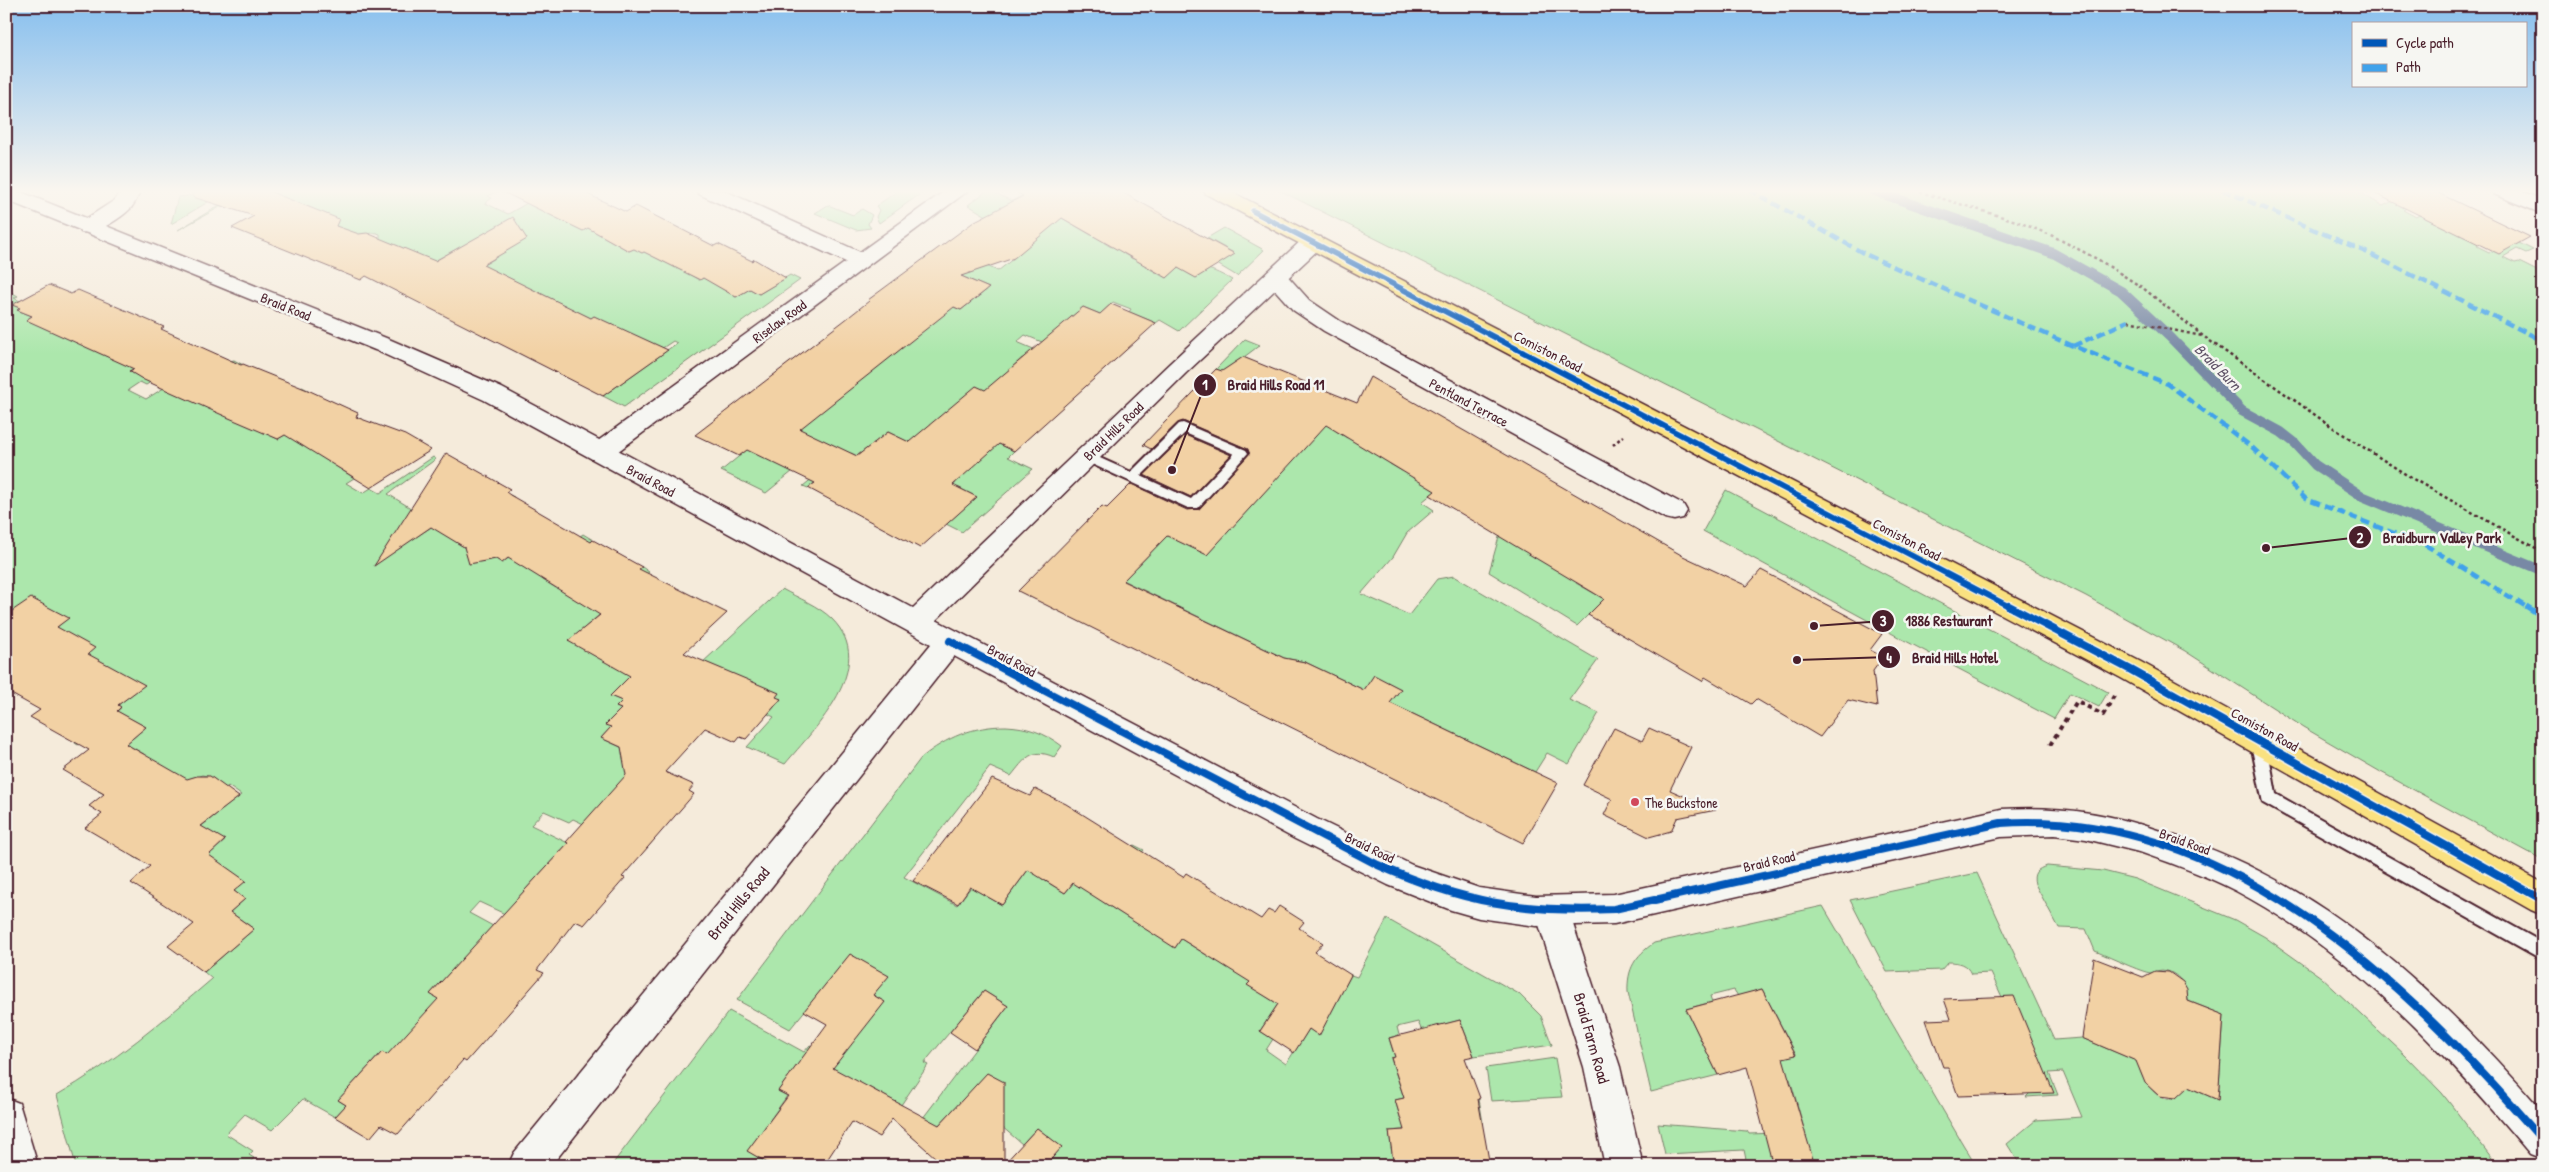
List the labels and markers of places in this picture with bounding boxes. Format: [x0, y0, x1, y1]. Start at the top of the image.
callout: Braid Hills Road 11 [1193, 370, 1335, 400]
callout: Braidburn Valley Park [2348, 522, 2511, 552]
callout: 1886 Restaurant [1871, 606, 2003, 636]
callout: Braid Hills Hotel [1876, 642, 2008, 672]
place label: The Buckstone [1645, 793, 1718, 812]
marker: The Buckstone [1629, 796, 1641, 808]

